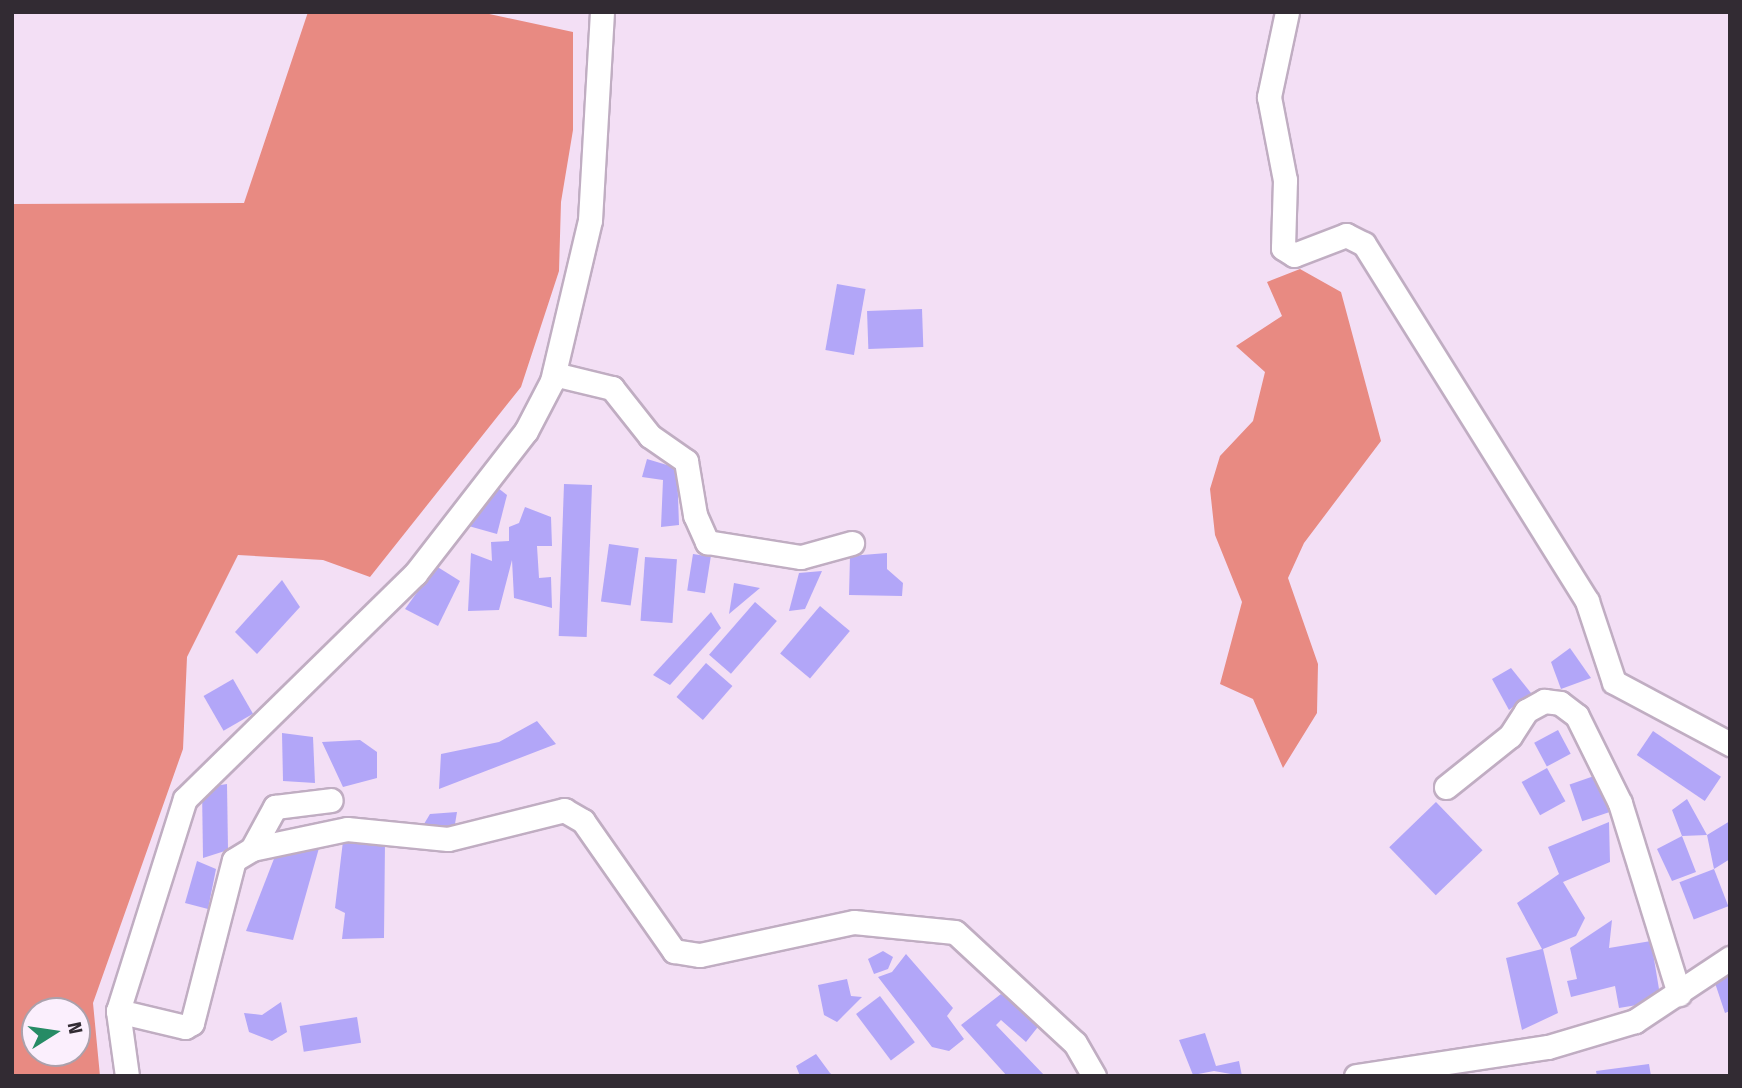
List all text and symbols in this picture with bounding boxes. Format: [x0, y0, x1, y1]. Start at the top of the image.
north arrow [21, 997, 91, 1067]
text: N [63, 1020, 88, 1036]

